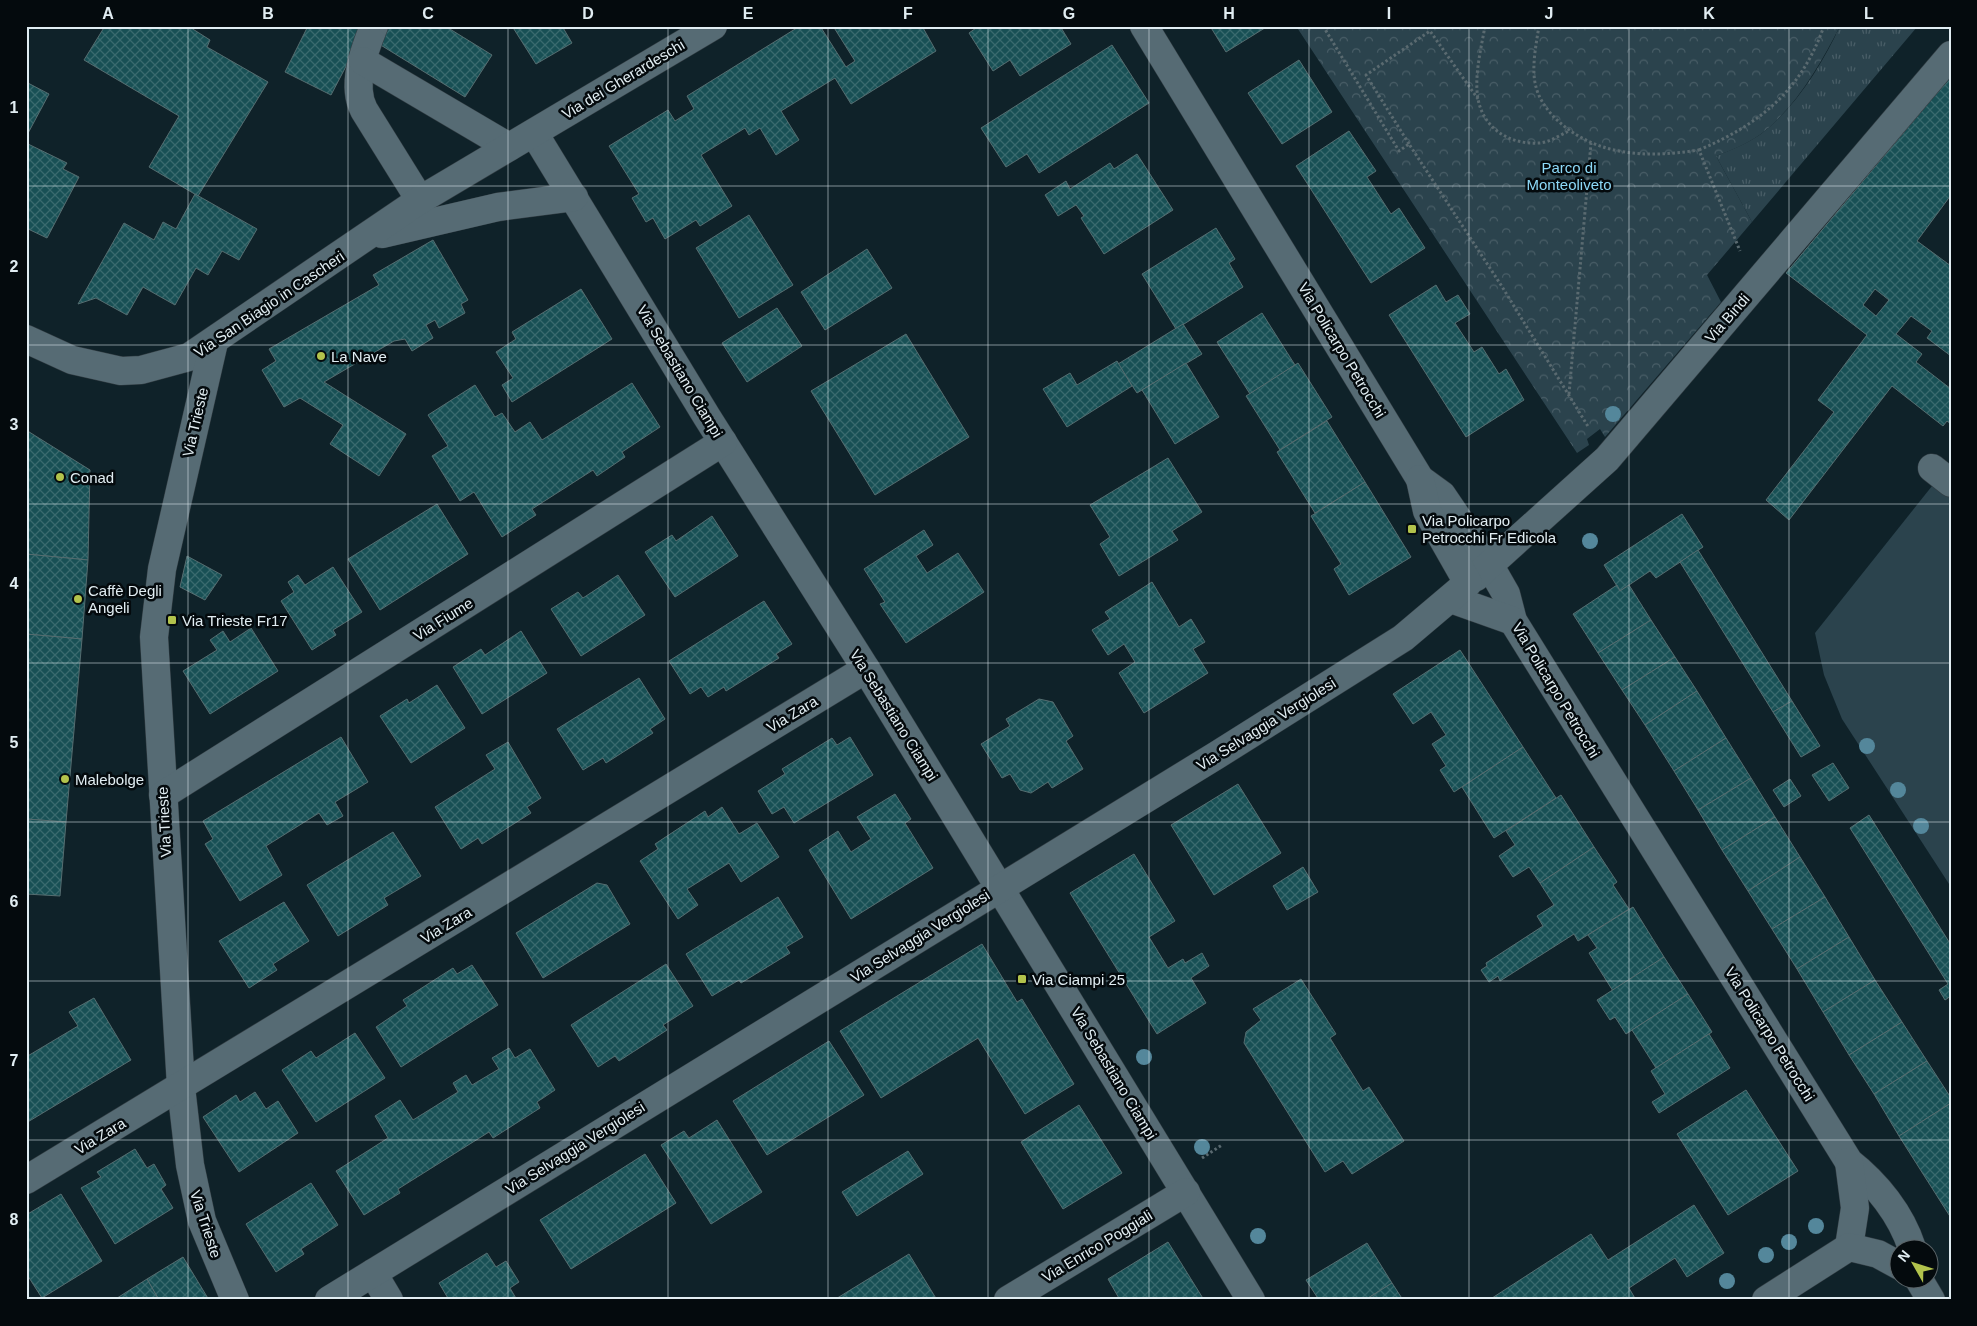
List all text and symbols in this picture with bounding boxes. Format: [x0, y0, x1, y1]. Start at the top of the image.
text: A [102, 5, 114, 22]
text: B [262, 5, 274, 22]
text: C [422, 5, 434, 22]
text: D [582, 5, 594, 22]
text: E [743, 5, 754, 22]
text: F [903, 5, 913, 22]
text: G [1063, 5, 1075, 22]
text: H [1223, 5, 1235, 22]
text: I [1387, 5, 1391, 22]
text: J [1545, 5, 1553, 22]
text: K [1703, 5, 1715, 22]
text: L [1864, 5, 1874, 22]
street label: Via dei Gherardeschi [559, 36, 687, 122]
text: 1 [10, 99, 19, 116]
park label: Parco di Monteoliveto [1526, 159, 1612, 193]
street label: Via San Biagio in Cascheri [191, 247, 347, 361]
text: 2 [10, 258, 19, 275]
street label: Via Policarpo Petrocchi [1295, 279, 1389, 421]
street label: Via Bindi [1701, 290, 1753, 346]
street label: Via Sebastiano Ciampi [634, 302, 726, 440]
place label: La Nave [331, 348, 387, 365]
marker: La Nave [315, 350, 327, 362]
street label: Via Trieste [179, 386, 211, 458]
text: 3 [10, 416, 19, 433]
place label: Conad [70, 469, 114, 486]
marker: Conad [54, 471, 66, 483]
place label: Via Policarpo Petrocchi Fr Edicola [1422, 512, 1557, 546]
marker: Via Policarpo Petrocchi Fr Edicola [1406, 523, 1418, 535]
text: 4 [10, 575, 19, 592]
place label: Caffè Degli Angeli [88, 582, 162, 616]
marker: Caffè Degli Angeli [72, 593, 84, 605]
street label: Via Fiume [410, 594, 476, 644]
place label: Via Trieste Fr17 [182, 612, 288, 629]
marker: Via Trieste Fr17 [166, 614, 178, 626]
street label: Via Policarpo Petrocchi [1509, 619, 1603, 761]
street label: Via Sebastiano Ciampi [847, 646, 941, 784]
street label: Via Selvaggia Vergiolesi [1193, 674, 1339, 774]
street label: Via Zara [763, 692, 821, 736]
text: 5 [10, 734, 19, 751]
place label: Malebolge [75, 771, 144, 788]
marker: Malebolge [59, 773, 71, 785]
street label: Via Trieste [154, 786, 174, 858]
street label: Via Selvaggia Vergiolesi [847, 886, 993, 986]
text: 6 [10, 893, 19, 910]
street label: Via Zara [417, 903, 475, 947]
street label: Via Policarpo Petrocchi [1722, 964, 1818, 1104]
place label: Via Ciampi 25 [1032, 971, 1125, 988]
marker: Via Ciampi 25 [1016, 973, 1028, 985]
street label: Via Sebastiano Ciampi [1068, 1004, 1160, 1142]
text: 7 [10, 1052, 19, 1069]
street label: Via Selvaggia Vergiolesi [502, 1098, 648, 1198]
street label: Via Zara [71, 1114, 129, 1158]
street label: Via Trieste [187, 1188, 225, 1260]
street label: Via Enrico Poggiali [1039, 1206, 1155, 1286]
text: 8 [10, 1211, 19, 1228]
north arrow [1890, 1238, 1940, 1288]
text: N [1894, 1247, 1913, 1265]

